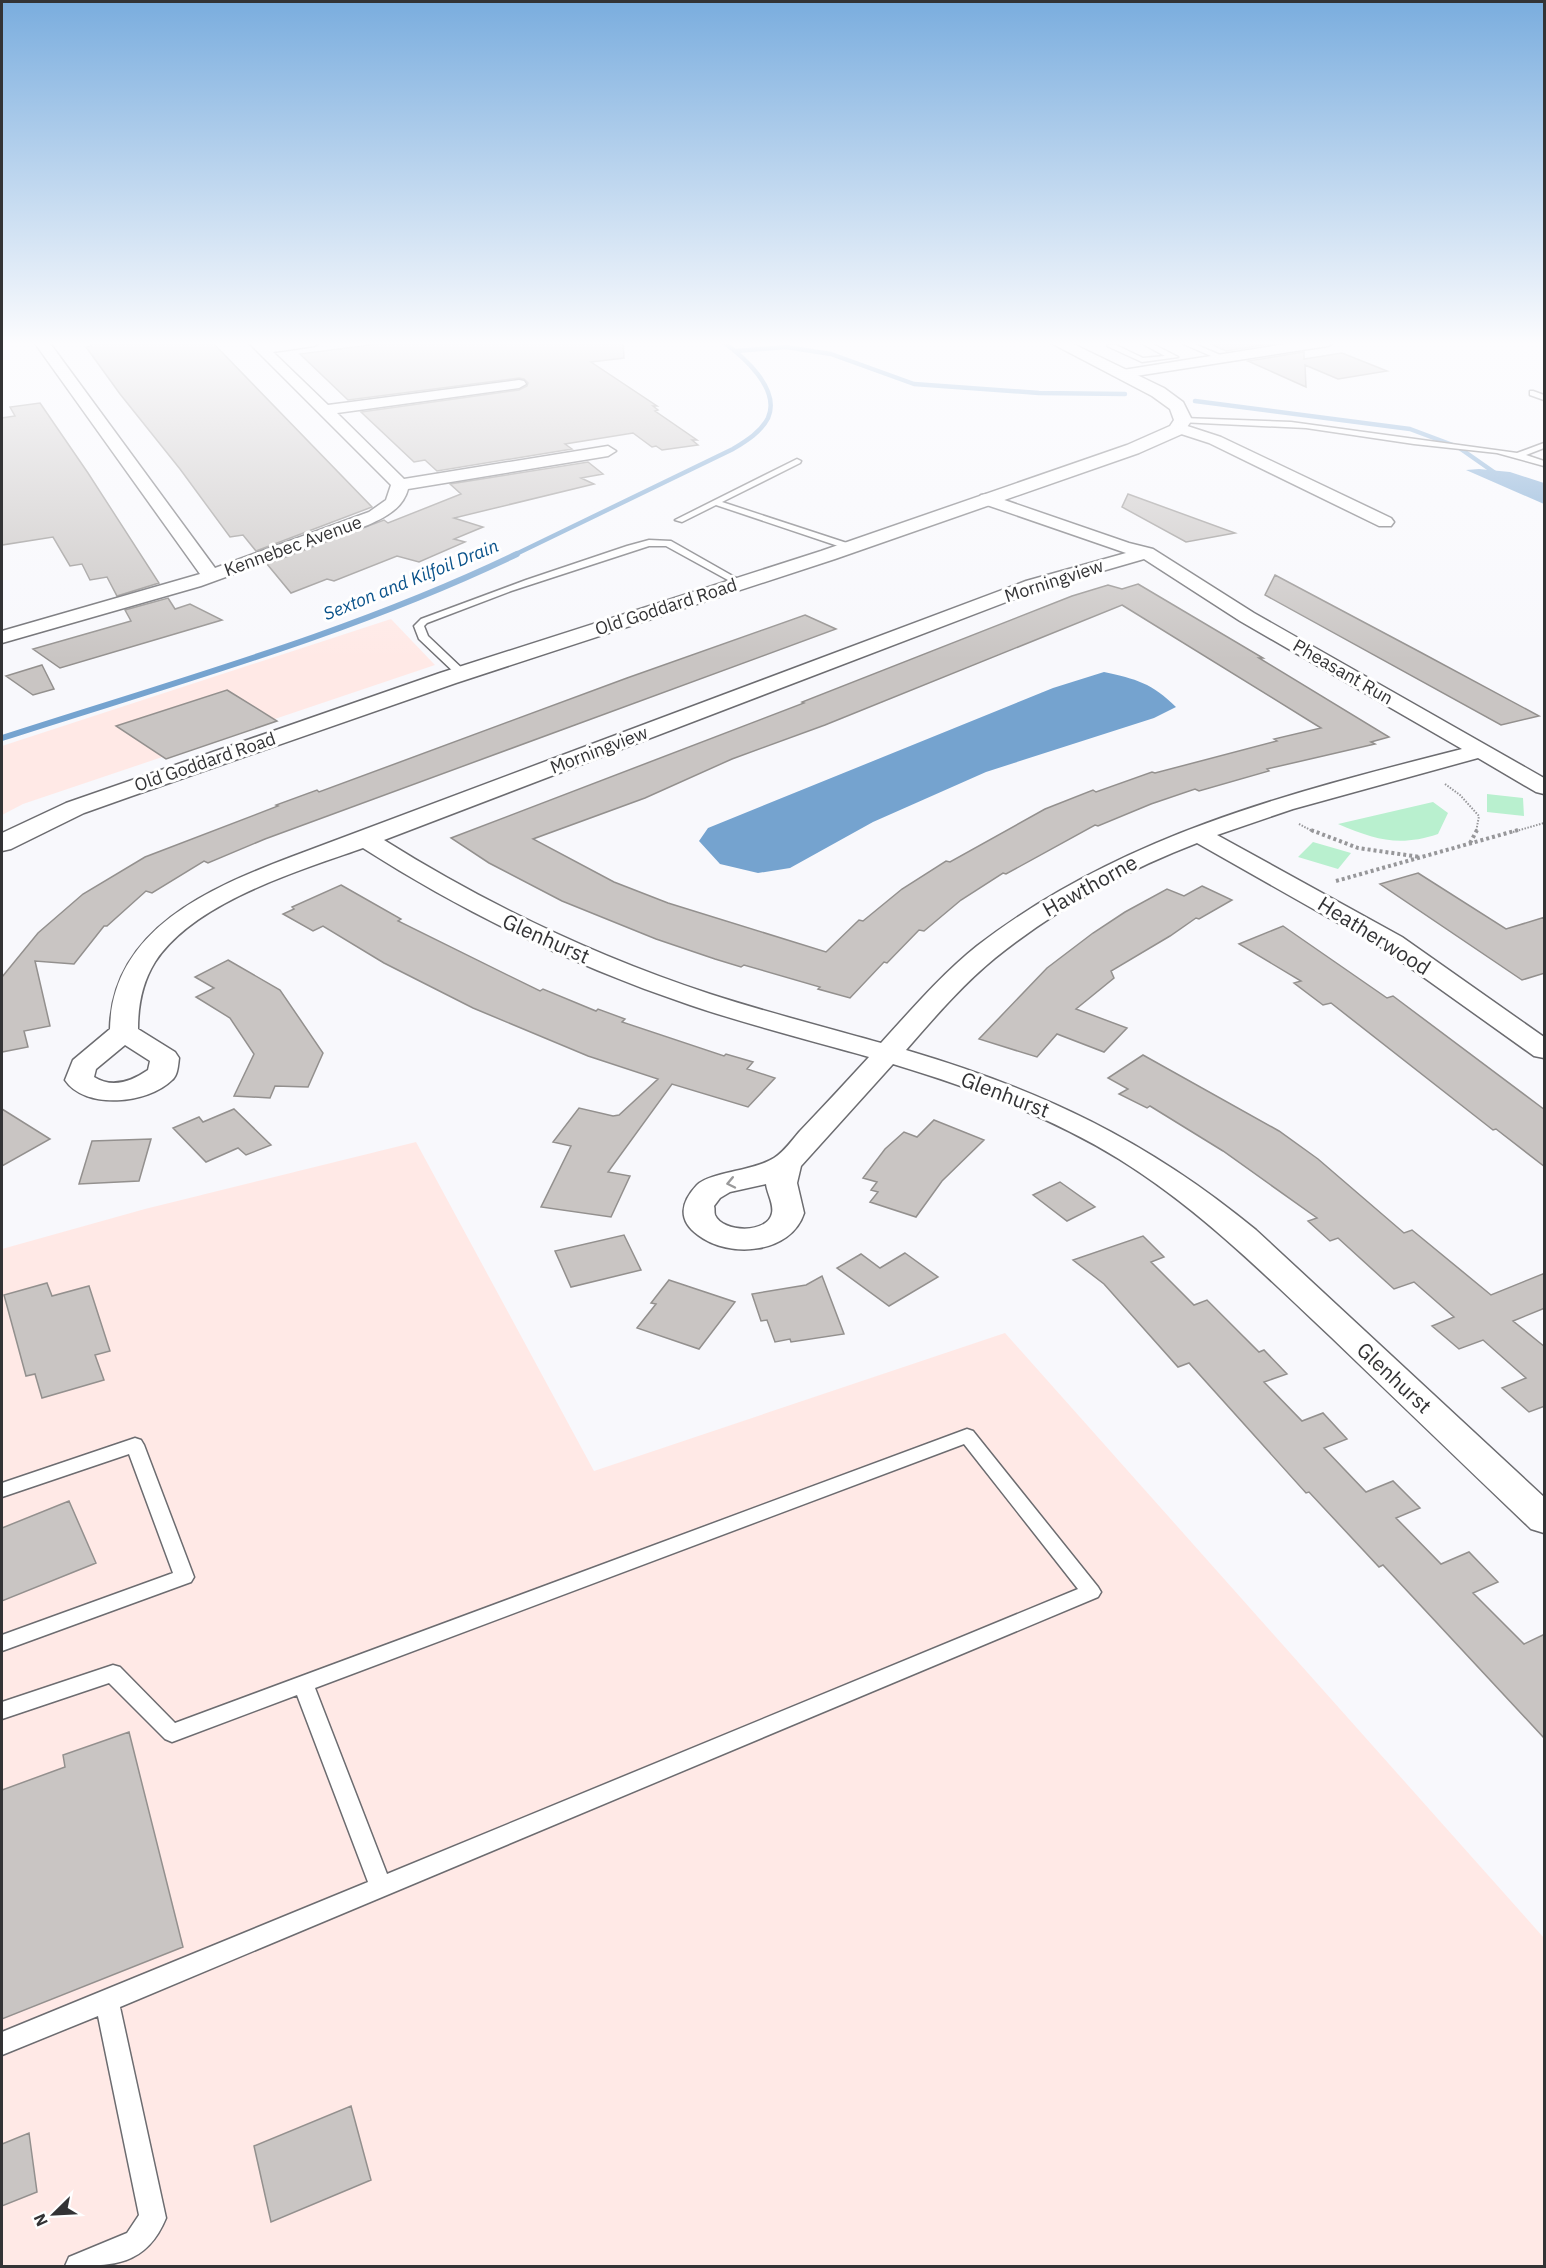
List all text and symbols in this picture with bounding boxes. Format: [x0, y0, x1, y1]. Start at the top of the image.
street label: Kennebec Avenue [221, 510, 365, 581]
water label: Sexton and Kilfoil Drain [320, 534, 502, 625]
street label: Morningview [1001, 554, 1106, 607]
street label: Old Goddard Road [592, 573, 740, 640]
street label: Pheasant Run [1289, 634, 1397, 709]
street label: Morningview [547, 720, 651, 779]
street label: Old Goddard Road [131, 727, 279, 796]
street label: Hawthorne [1037, 848, 1142, 923]
street label: Heatherwood [1313, 889, 1436, 981]
street label: Glenhurst [498, 906, 594, 970]
street label: Glenhurst [957, 1064, 1054, 1124]
one-way arrow [726, 1176, 736, 1189]
street label: Glenhurst [1351, 1335, 1438, 1419]
north arrow [24, 2184, 84, 2244]
text: N [29, 2211, 52, 2229]

